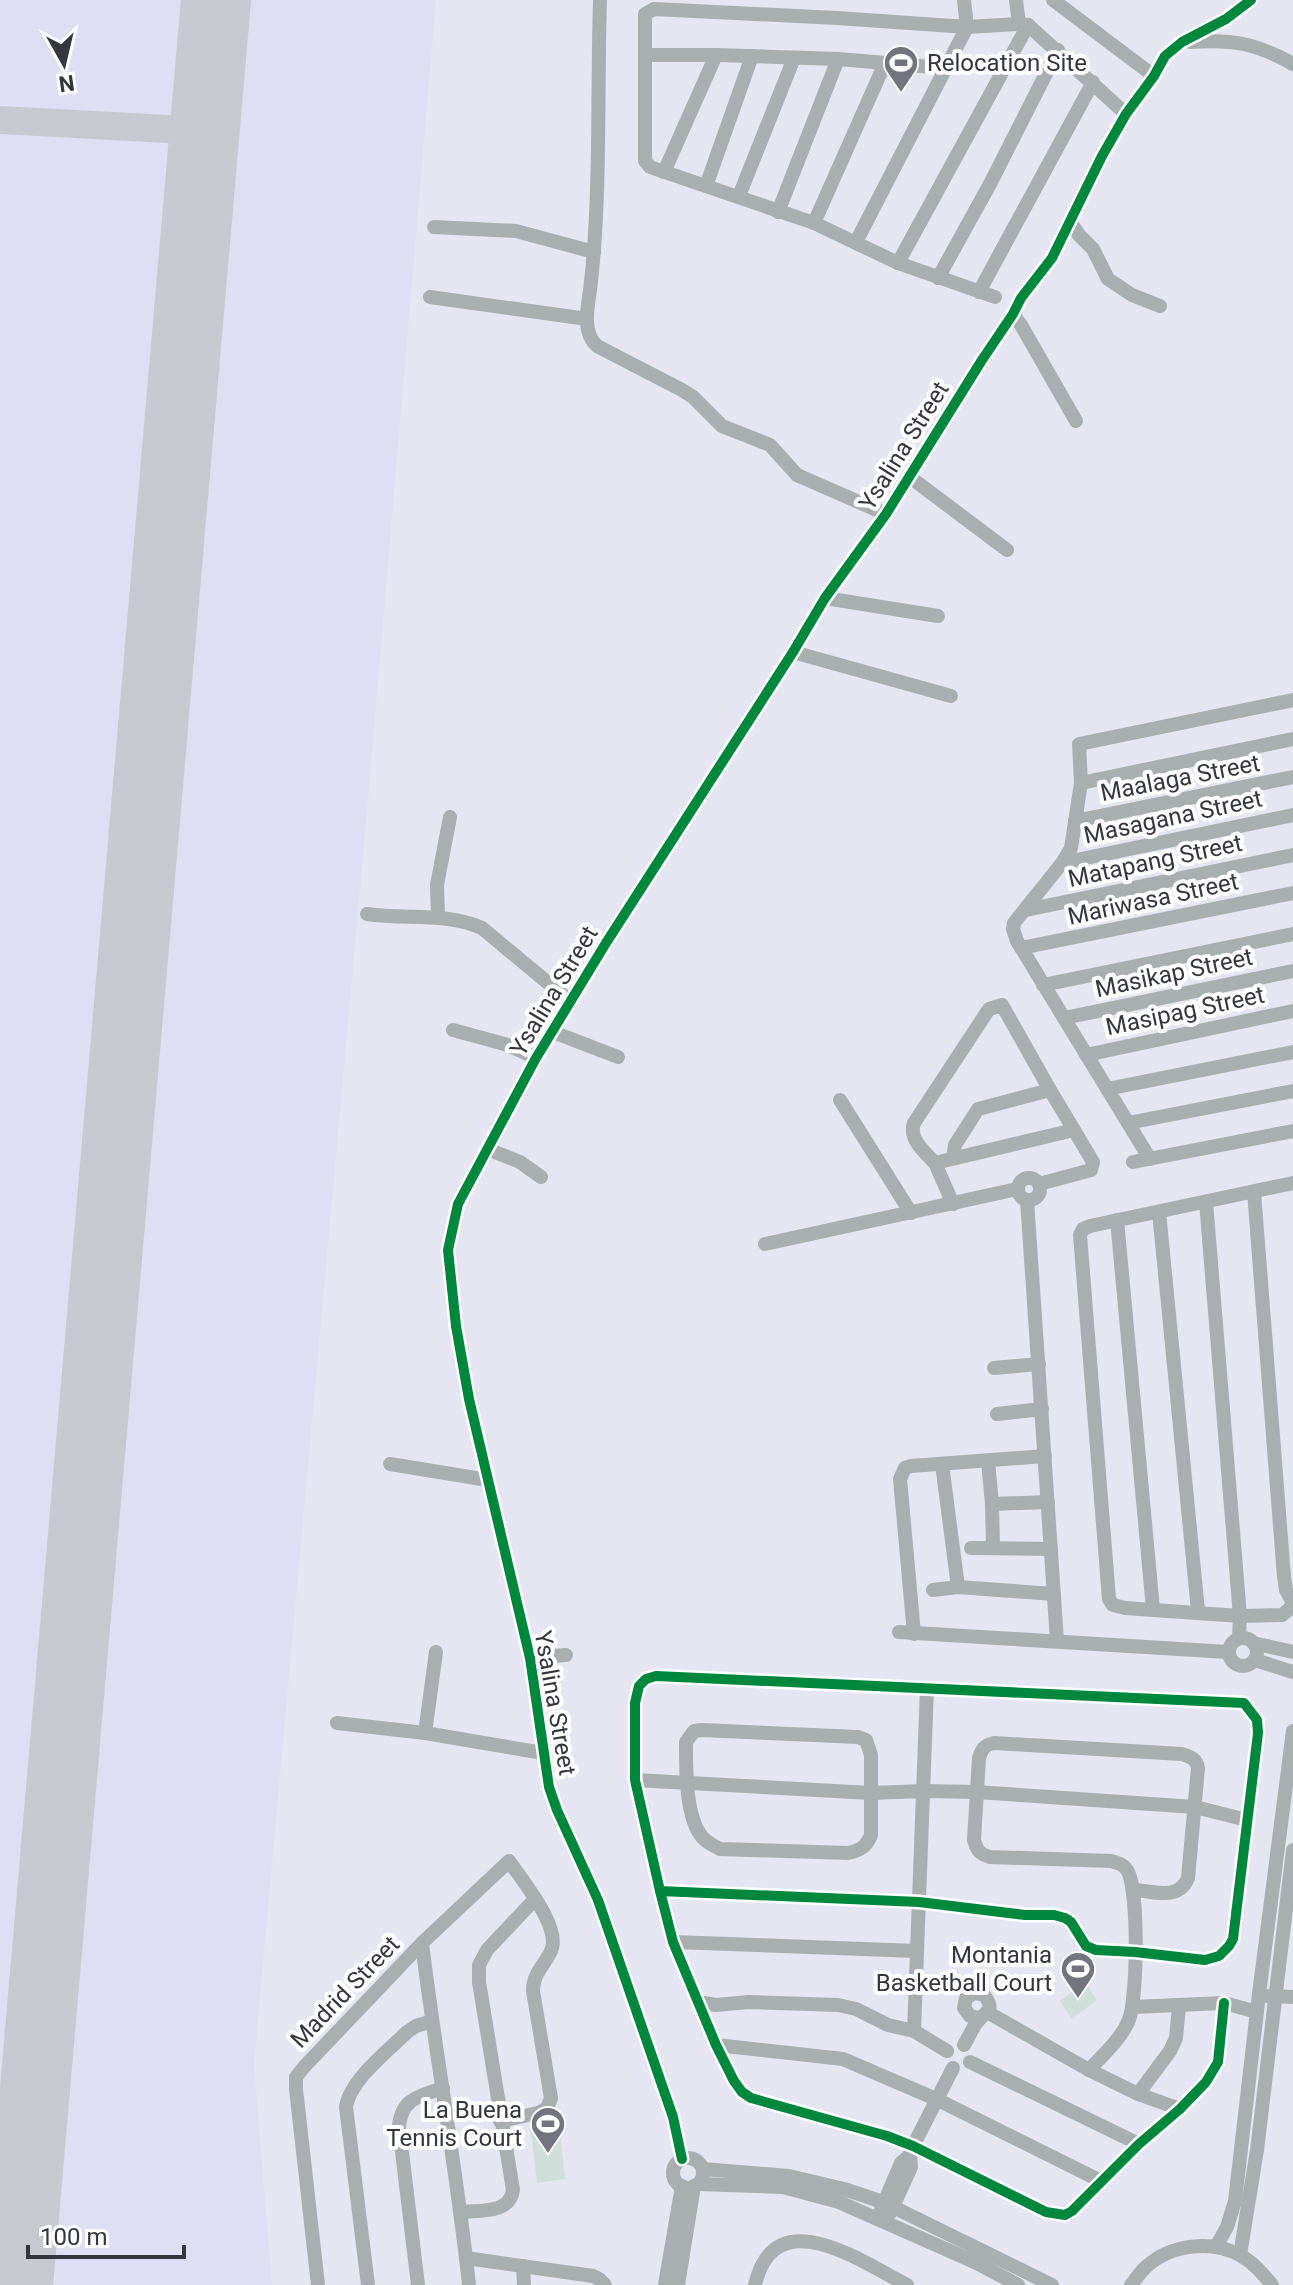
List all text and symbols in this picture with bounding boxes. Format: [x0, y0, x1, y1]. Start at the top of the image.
north arrow [24, 24, 104, 104]
sports icon: Relocation Site [882, 44, 920, 94]
place label: Relocation Site [927, 49, 1087, 77]
text: N [57, 70, 76, 97]
street label: Ysalina Street [853, 376, 955, 516]
street label: Maalaga Street [1098, 749, 1262, 807]
street label: Masagana Street [1081, 784, 1265, 850]
street label: Matapang Street [1065, 829, 1245, 893]
street label: Mariwasa Street [1065, 867, 1241, 931]
street label: Ysalina Street [504, 921, 604, 1061]
street label: Masikap Street [1093, 943, 1255, 1003]
street label: Masipag Street [1103, 980, 1267, 1041]
street label: Ysalina Street [528, 1628, 582, 1778]
street label: Madrid Street [285, 1930, 405, 2054]
place label: Montania Basketball Court [876, 1941, 1052, 1997]
sports icon: Montania Basketball Court [1059, 1950, 1097, 2000]
place label: La Buena Tennis Court [386, 2096, 522, 2152]
sports icon: La Buena Tennis Court [529, 2105, 567, 2155]
scale bar [28, 2209, 184, 2259]
text: 100 m [40, 2223, 107, 2251]

